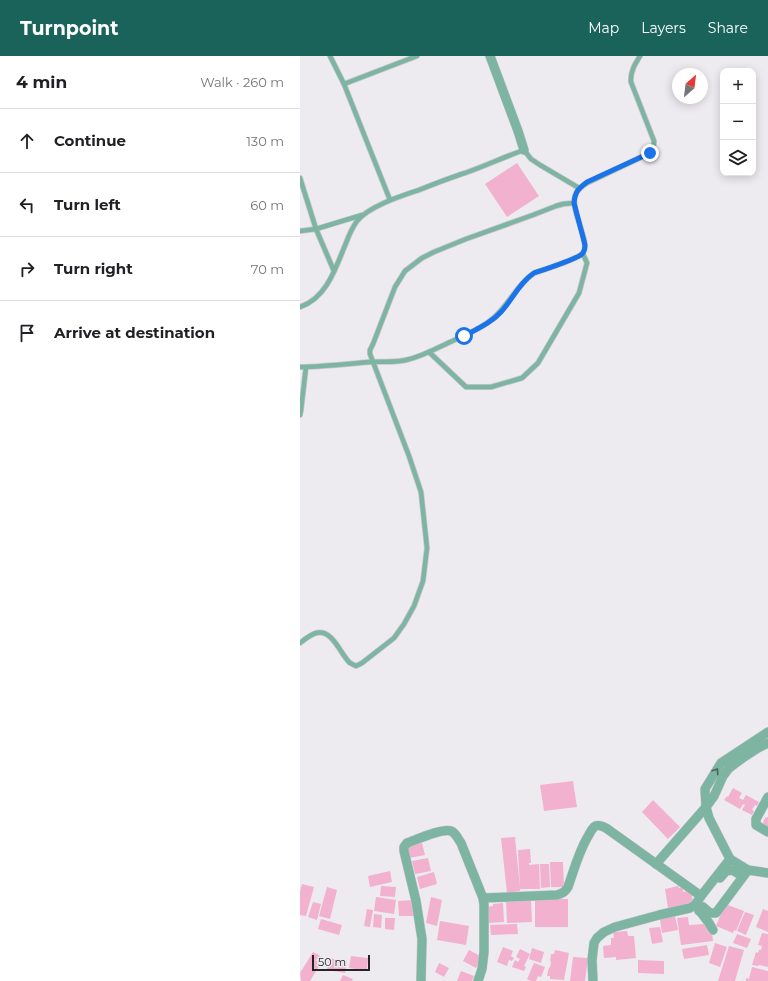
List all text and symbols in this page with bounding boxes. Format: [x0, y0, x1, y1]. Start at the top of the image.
text: Turnpoint [20, 17, 119, 40]
text: Map [588, 19, 619, 37]
text: Layers [641, 19, 686, 37]
text: Share [708, 19, 748, 37]
north arrow [672, 68, 708, 104]
map controls [720, 68, 756, 176]
button: + [720, 68, 756, 104]
text: 4 min [16, 72, 67, 92]
text: Walk · 260 m [200, 74, 284, 90]
button: − [720, 104, 756, 140]
icon: ahead [16, 130, 38, 152]
text: Continue [54, 131, 126, 150]
text: 130 m [246, 133, 284, 149]
button: layers [720, 140, 756, 176]
route end [641, 144, 659, 162]
icon: left [16, 194, 38, 216]
text: Turn left [54, 195, 121, 214]
text: 60 m [250, 197, 284, 213]
icon: right [16, 258, 38, 280]
text: Turn right [54, 259, 133, 278]
text: 70 m [251, 261, 284, 277]
icon: arrive [16, 322, 38, 344]
text: Arrive at destination [54, 323, 215, 342]
route start [455, 327, 473, 345]
one-way arrow [711, 768, 719, 775]
scale bar [312, 953, 370, 972]
text: 50 m [318, 955, 346, 969]

